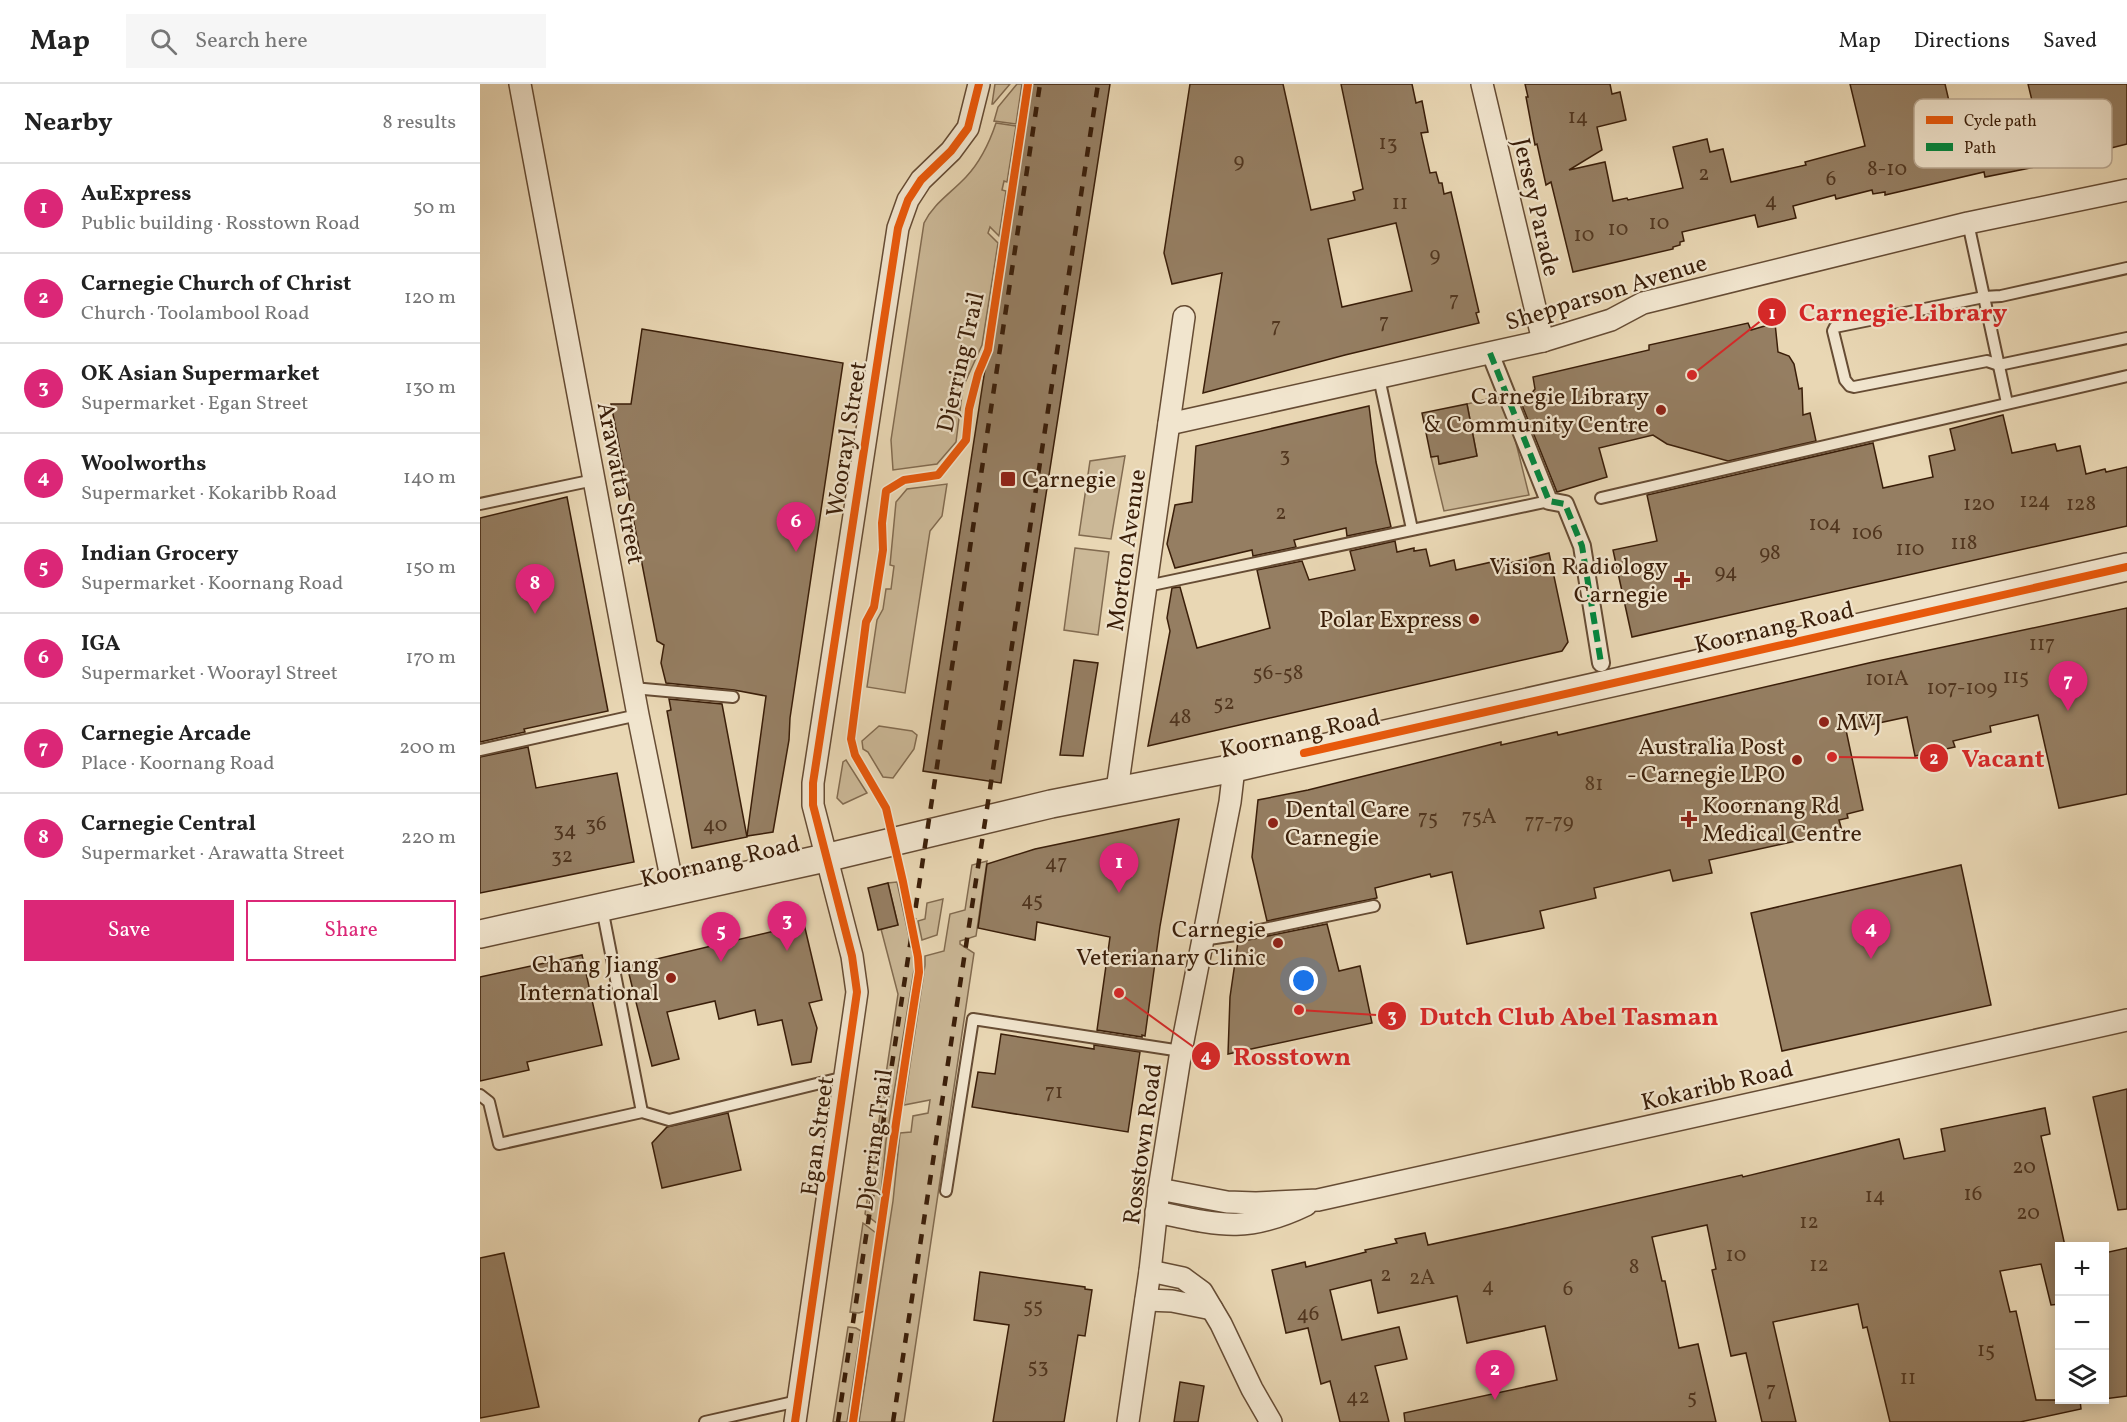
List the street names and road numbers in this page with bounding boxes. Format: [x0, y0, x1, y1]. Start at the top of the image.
street label: Jersey Parade [1503, 135, 1567, 280]
street label: Shepparson Avenue [1502, 247, 1712, 341]
street label: Djerring Trail [929, 289, 995, 436]
street label: Woorayl Street [819, 359, 877, 519]
street label: Arawatta Street [587, 399, 651, 567]
street label: Morton Avenue [1100, 467, 1156, 633]
street label: Koornang Road [1691, 594, 1858, 664]
street label: Koornang Road [1217, 701, 1384, 769]
street label: Koornang Road [637, 828, 804, 898]
street label: Kokaribb Road [1638, 1053, 1797, 1121]
street label: Rosstown Road [1116, 1062, 1172, 1227]
street label: Djerring Trail [849, 1067, 903, 1214]
street label: Egan Street [794, 1074, 844, 1198]

